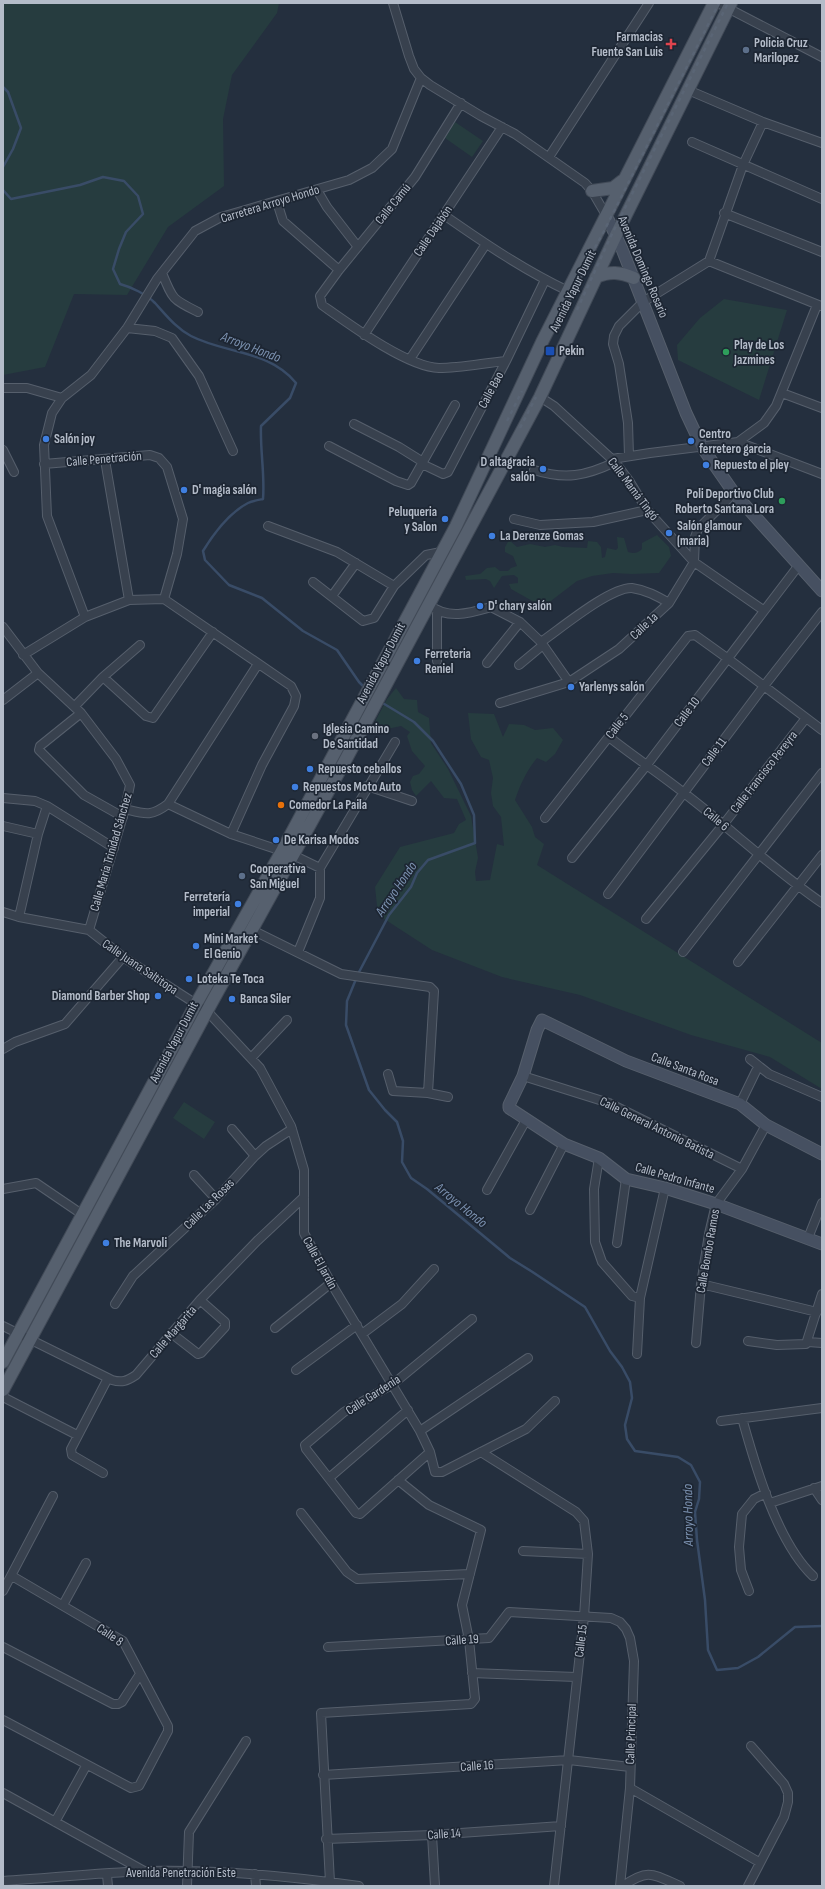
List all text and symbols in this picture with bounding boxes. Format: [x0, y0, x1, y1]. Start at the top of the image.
place label: Farmacias Fuente San Luis [591, 29, 663, 60]
place label: Policia Cruz Marilopez [754, 35, 808, 66]
marker: Farmacias Fuente San Luis [666, 39, 676, 49]
marker: Policia Cruz Marilopez [741, 45, 751, 55]
street label: Calle Camú [372, 180, 414, 228]
street label: Carretera Arroyo Hondo [219, 181, 321, 227]
street label: Calle Dajabón [410, 202, 456, 260]
street label: Avenida Domingo Rosario [614, 213, 672, 320]
street label: Avenida Yapur Dumit [546, 247, 600, 335]
water label: Arroyo Hondo [218, 328, 283, 366]
place label: Play de Los Jazmines [733, 337, 784, 368]
place label: Pekin [559, 343, 585, 359]
marker: Pekin [544, 345, 556, 357]
marker: Play de Los Jazmines [721, 347, 731, 357]
street label: Calle Bao [475, 369, 507, 411]
place label: Centro ferretero garcia [699, 426, 771, 457]
place label: Salón joy [54, 431, 95, 447]
marker: Salón joy [41, 434, 51, 444]
marker: Centro ferretero garcia [686, 436, 696, 446]
street label: Calle Penetración [66, 448, 142, 470]
place label: D altagracia salón [481, 454, 535, 485]
street label: Calle Mamá Tingó [604, 454, 662, 524]
place label: Repuesto el pley [714, 457, 790, 473]
marker: Repuesto el pley [701, 460, 711, 470]
marker: D altagracia salón [538, 464, 548, 474]
place label: D' magia salón [192, 482, 257, 498]
marker: D' magia salón [179, 485, 189, 495]
place label: Poli Deportivo Club Roberto Santana Lora [675, 486, 774, 517]
marker: Poli Deportivo Club Roberto Santana Lora [777, 496, 787, 506]
place label: Peluqueria y Salon [388, 504, 437, 535]
marker: Peluqueria y Salon [440, 514, 450, 524]
place label: Salón glamour (maria) [677, 518, 742, 549]
place label: La Derenze Gomas [500, 528, 584, 544]
marker: Salón glamour (maria) [664, 528, 674, 538]
marker: La Derenze Gomas [487, 531, 497, 541]
place label: D' chary salón [488, 598, 552, 614]
marker: D' chary salón [475, 601, 485, 611]
street label: Calle 1a [627, 609, 661, 643]
street label: Avenida Yapur Dumit [353, 620, 409, 707]
place label: Ferreteria Reniel [425, 646, 471, 677]
marker: Ferreteria Reniel [412, 656, 422, 666]
place label: Yarlenys salón [579, 679, 645, 695]
marker: Yarlenys salón [566, 682, 576, 692]
street label: Calle 10 [671, 694, 704, 730]
street label: Calle 5 [602, 710, 632, 742]
place label: Iglesia Camino De Santidad [323, 721, 389, 752]
street label: Calle Francisco Pereyra [727, 728, 801, 816]
marker: Iglesia Camino De Santidad [310, 731, 320, 741]
street label: Calle 11 [698, 734, 730, 770]
place label: Repuesto ceballos [318, 761, 401, 777]
marker: Repuesto ceballos [305, 764, 315, 774]
place label: Repuestos Moto Auto [303, 779, 401, 795]
marker: Repuestos Moto Auto [290, 782, 300, 792]
street label: Calle María Trinidad Sánchez [86, 791, 136, 913]
place label: Comedor La Paila [289, 797, 367, 813]
marker: Comedor La Paila [276, 800, 286, 810]
street label: Calle 6 [700, 804, 732, 835]
place label: De Karisa Modos [284, 832, 359, 848]
marker: De Karisa Modos [271, 835, 281, 845]
water label: Arroyo Hondo [371, 858, 421, 920]
place label: Cooperativa San Miguel [250, 861, 306, 892]
marker: Cooperativa San Miguel [237, 871, 247, 881]
place label: Ferretería imperial [184, 889, 230, 920]
marker: Ferretería imperial [233, 899, 243, 909]
place label: Mini Market El Genio [204, 931, 259, 962]
street label: Calle Juana Saltitopa [99, 936, 181, 998]
marker: Mini Market El Genio [191, 941, 201, 951]
place label: Loteka Te Toca [197, 971, 264, 987]
marker: Loteka Te Toca [184, 974, 194, 984]
place label: Diamond Barber Shop [52, 988, 150, 1004]
marker: Diamond Barber Shop [153, 991, 163, 1001]
place label: Banca Siler [240, 991, 291, 1007]
marker: Banca Siler [227, 994, 237, 1004]
street label: Avenida Yapur Dumit [146, 999, 202, 1086]
street label: Calle Santa Rosa [649, 1049, 721, 1089]
street label: Calle General Antonio Batista [597, 1093, 717, 1163]
street label: Calle Pedro Infante [633, 1159, 717, 1197]
street label: Calle Las Rosas [180, 1175, 238, 1233]
water label: Arroyo Hondo [431, 1178, 491, 1231]
street label: Calle Bombo Ramos [693, 1208, 723, 1294]
street label: Calle El Jardín [299, 1234, 341, 1292]
place label: The Marvoli [114, 1235, 167, 1251]
marker: The Marvoli [101, 1238, 111, 1248]
street label: Calle Margarita [146, 1302, 200, 1362]
street label: Calle Gardenia [343, 1371, 403, 1419]
water label: Arroyo Hondo [679, 1483, 697, 1547]
street label: Calle 8 [94, 1620, 127, 1650]
street label: Calle 15 [571, 1624, 591, 1658]
street label: Calle 19 [445, 1631, 480, 1649]
street label: Calle Principal [622, 1703, 640, 1765]
street label: Calle 16 [460, 1757, 495, 1775]
street label: Calle 14 [427, 1825, 462, 1843]
street label: Avenida Penetración Este [125, 1865, 236, 1881]

